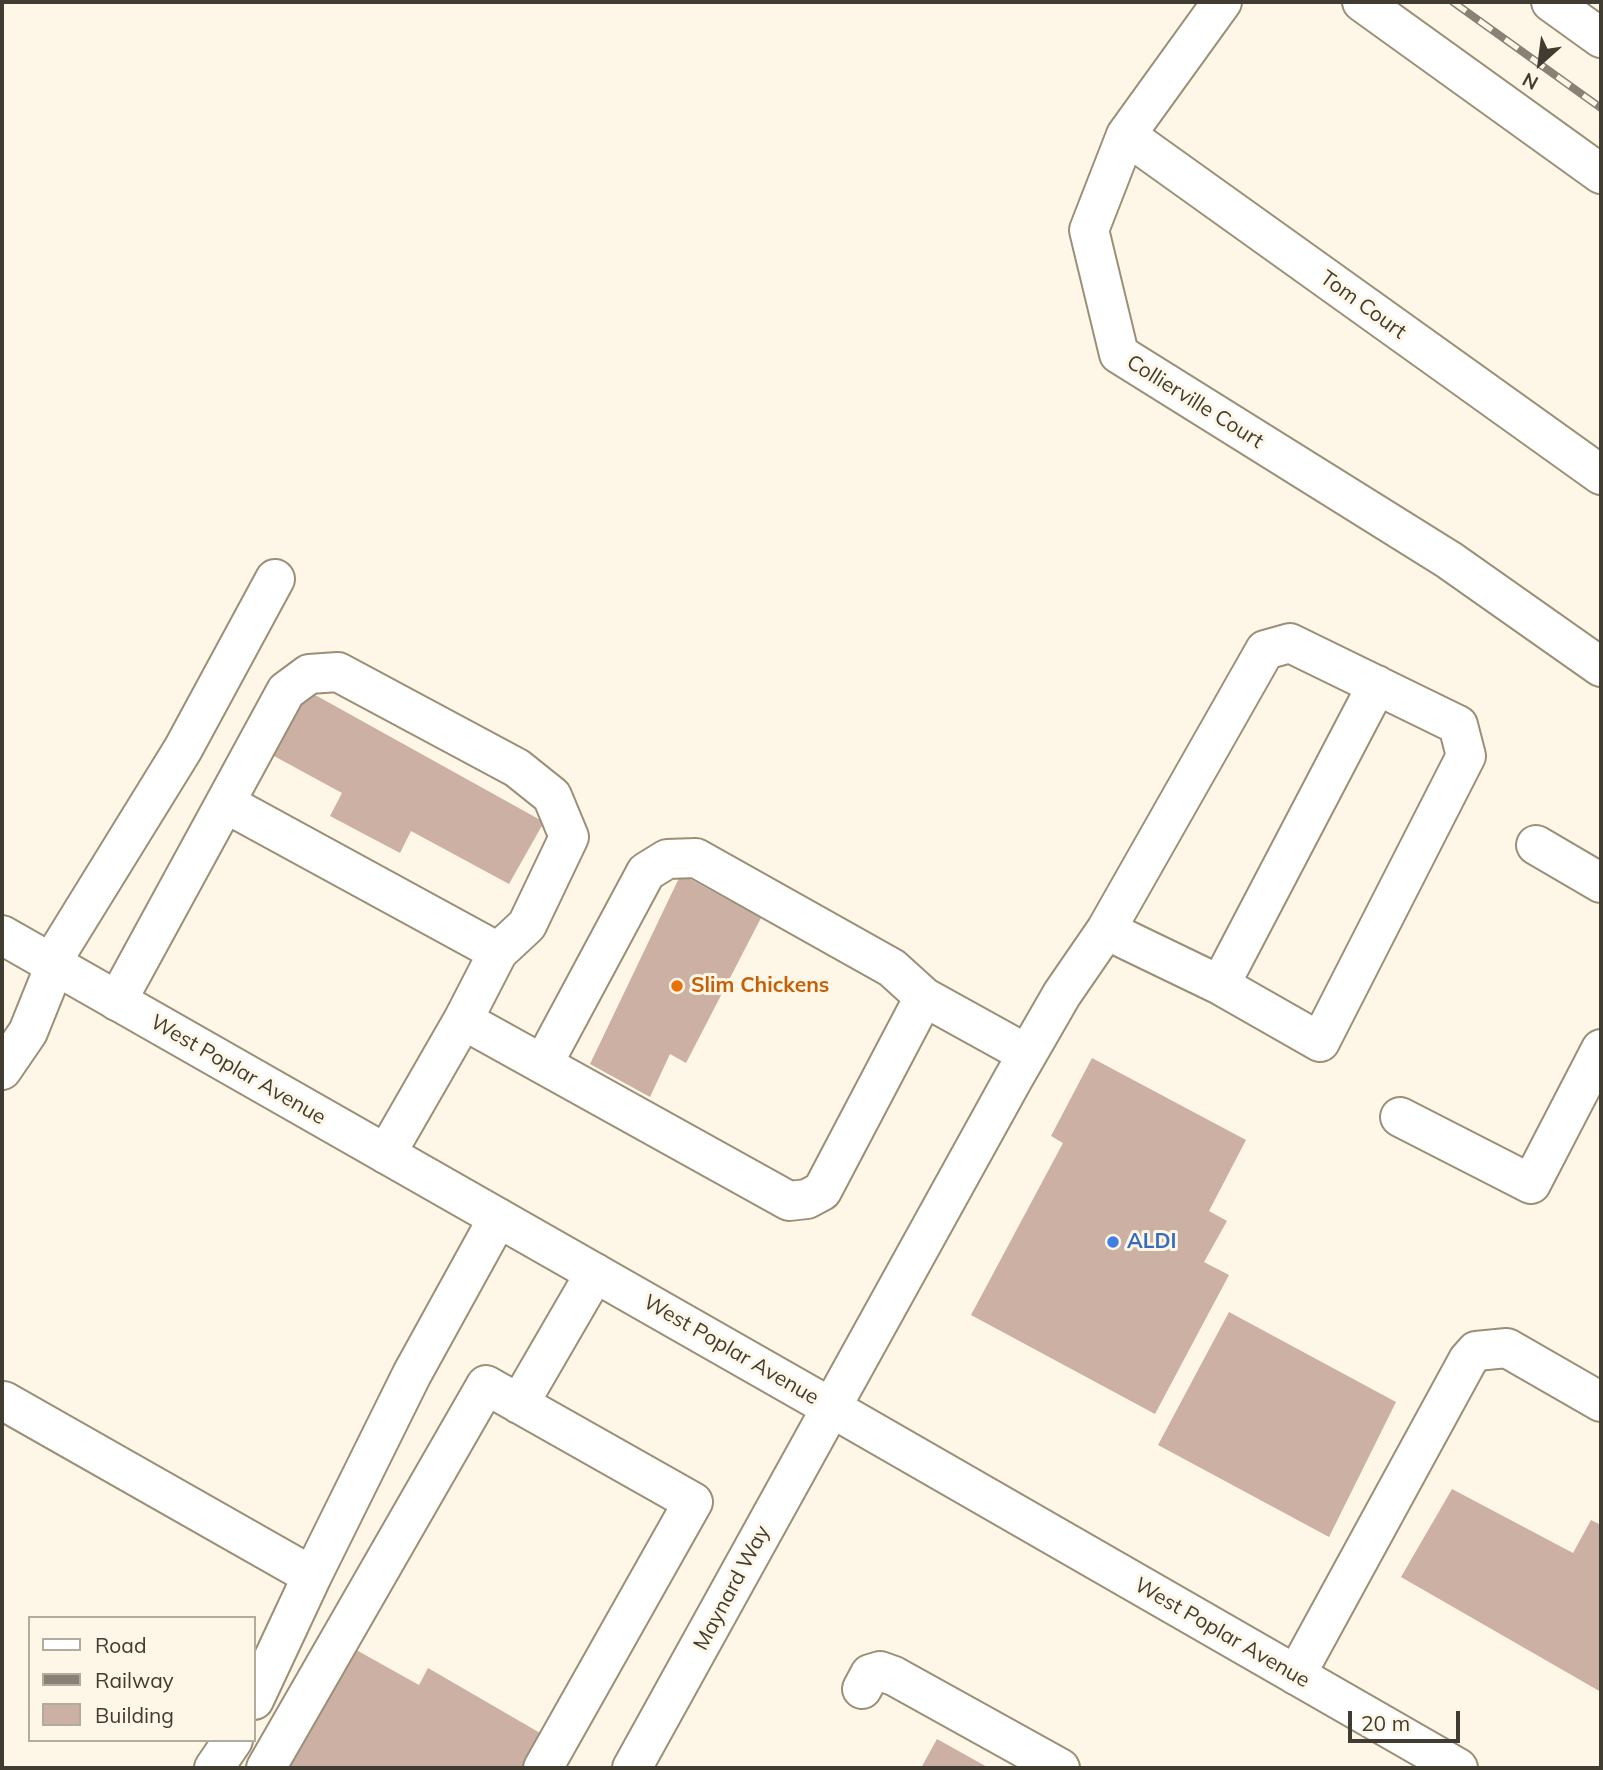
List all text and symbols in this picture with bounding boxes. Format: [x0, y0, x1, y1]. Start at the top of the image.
north arrow [1505, 28, 1575, 98]
text: N [1518, 68, 1542, 96]
street label: Tom Court [1315, 265, 1411, 345]
street label: Collierville Court [1122, 350, 1268, 454]
place label: Slim Chickens [691, 973, 829, 999]
marker: Slim Chickens [669, 978, 685, 994]
street label: West Poplar Avenue [146, 1010, 330, 1130]
place label: ALDI [1127, 1229, 1176, 1255]
marker: ALDI [1105, 1234, 1121, 1250]
street label: West Poplar Avenue [639, 1290, 823, 1410]
street label: Maynard Way [688, 1521, 776, 1655]
street label: West Poplar Avenue [1130, 1573, 1314, 1693]
legend [28, 1616, 256, 1742]
text: Road [95, 1632, 146, 1658]
text: Railway [95, 1667, 174, 1693]
scale bar [1351, 1696, 1463, 1740]
text: Building [95, 1702, 174, 1728]
text: 20 m [1361, 1710, 1410, 1736]

